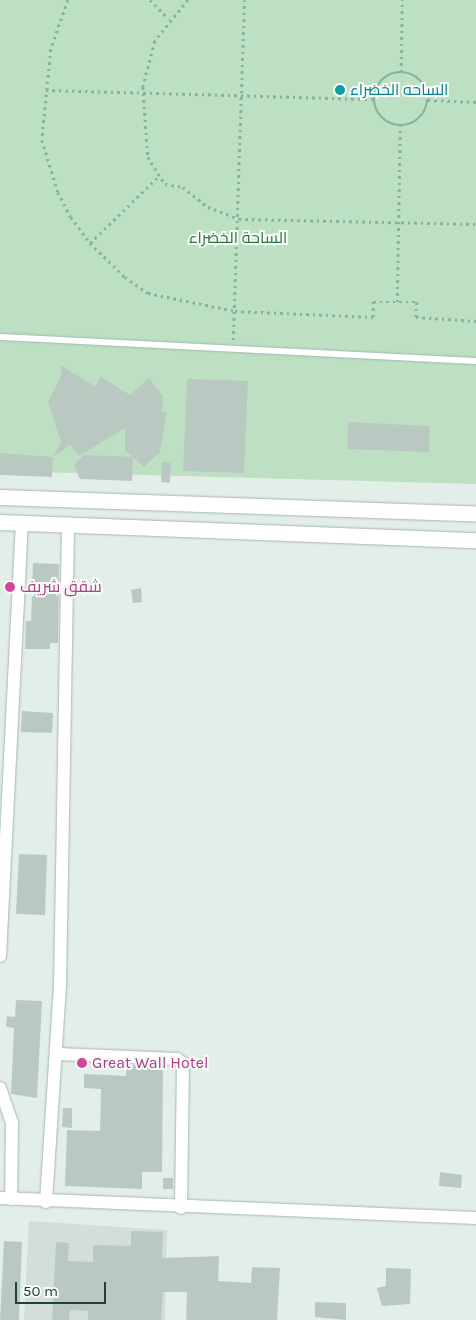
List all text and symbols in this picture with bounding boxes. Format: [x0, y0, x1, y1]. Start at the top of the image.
place label: الساحه الخضراء [350, 80, 448, 100]
marker: الساحه الخضراء [334, 84, 346, 96]
park label: الساحة الخضراء [189, 228, 287, 248]
place label: شقق شريف [20, 577, 102, 597]
marker: شقق شريف [4, 581, 16, 593]
place label: Great Wall Hotel [92, 1053, 208, 1073]
marker: Great Wall Hotel [76, 1057, 88, 1069]
scale bar [18, 1272, 109, 1304]
text: 50 m [23, 1282, 58, 1300]

